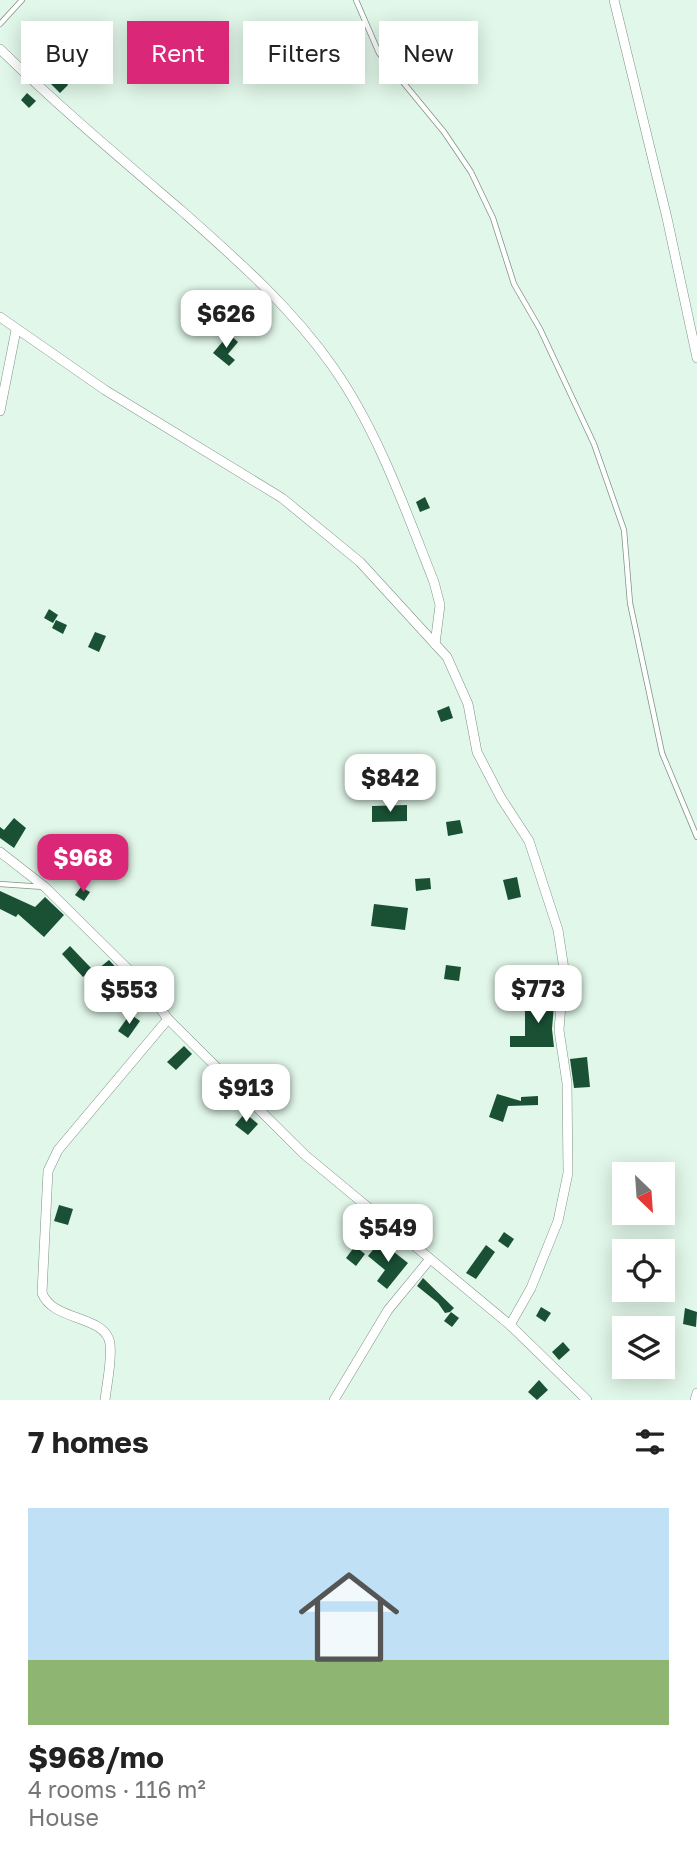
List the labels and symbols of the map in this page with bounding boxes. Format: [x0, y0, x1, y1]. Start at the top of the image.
pin: $626 [185, 290, 267, 350]
pin: $842 [349, 754, 431, 814]
pin: $968 [42, 834, 124, 894]
pin: $773 [497, 965, 579, 1025]
pin: $553 [88, 967, 170, 1026]
pin: $913 [205, 1064, 287, 1124]
north arrow [612, 1162, 676, 1225]
pin: $549 [347, 1204, 429, 1264]

